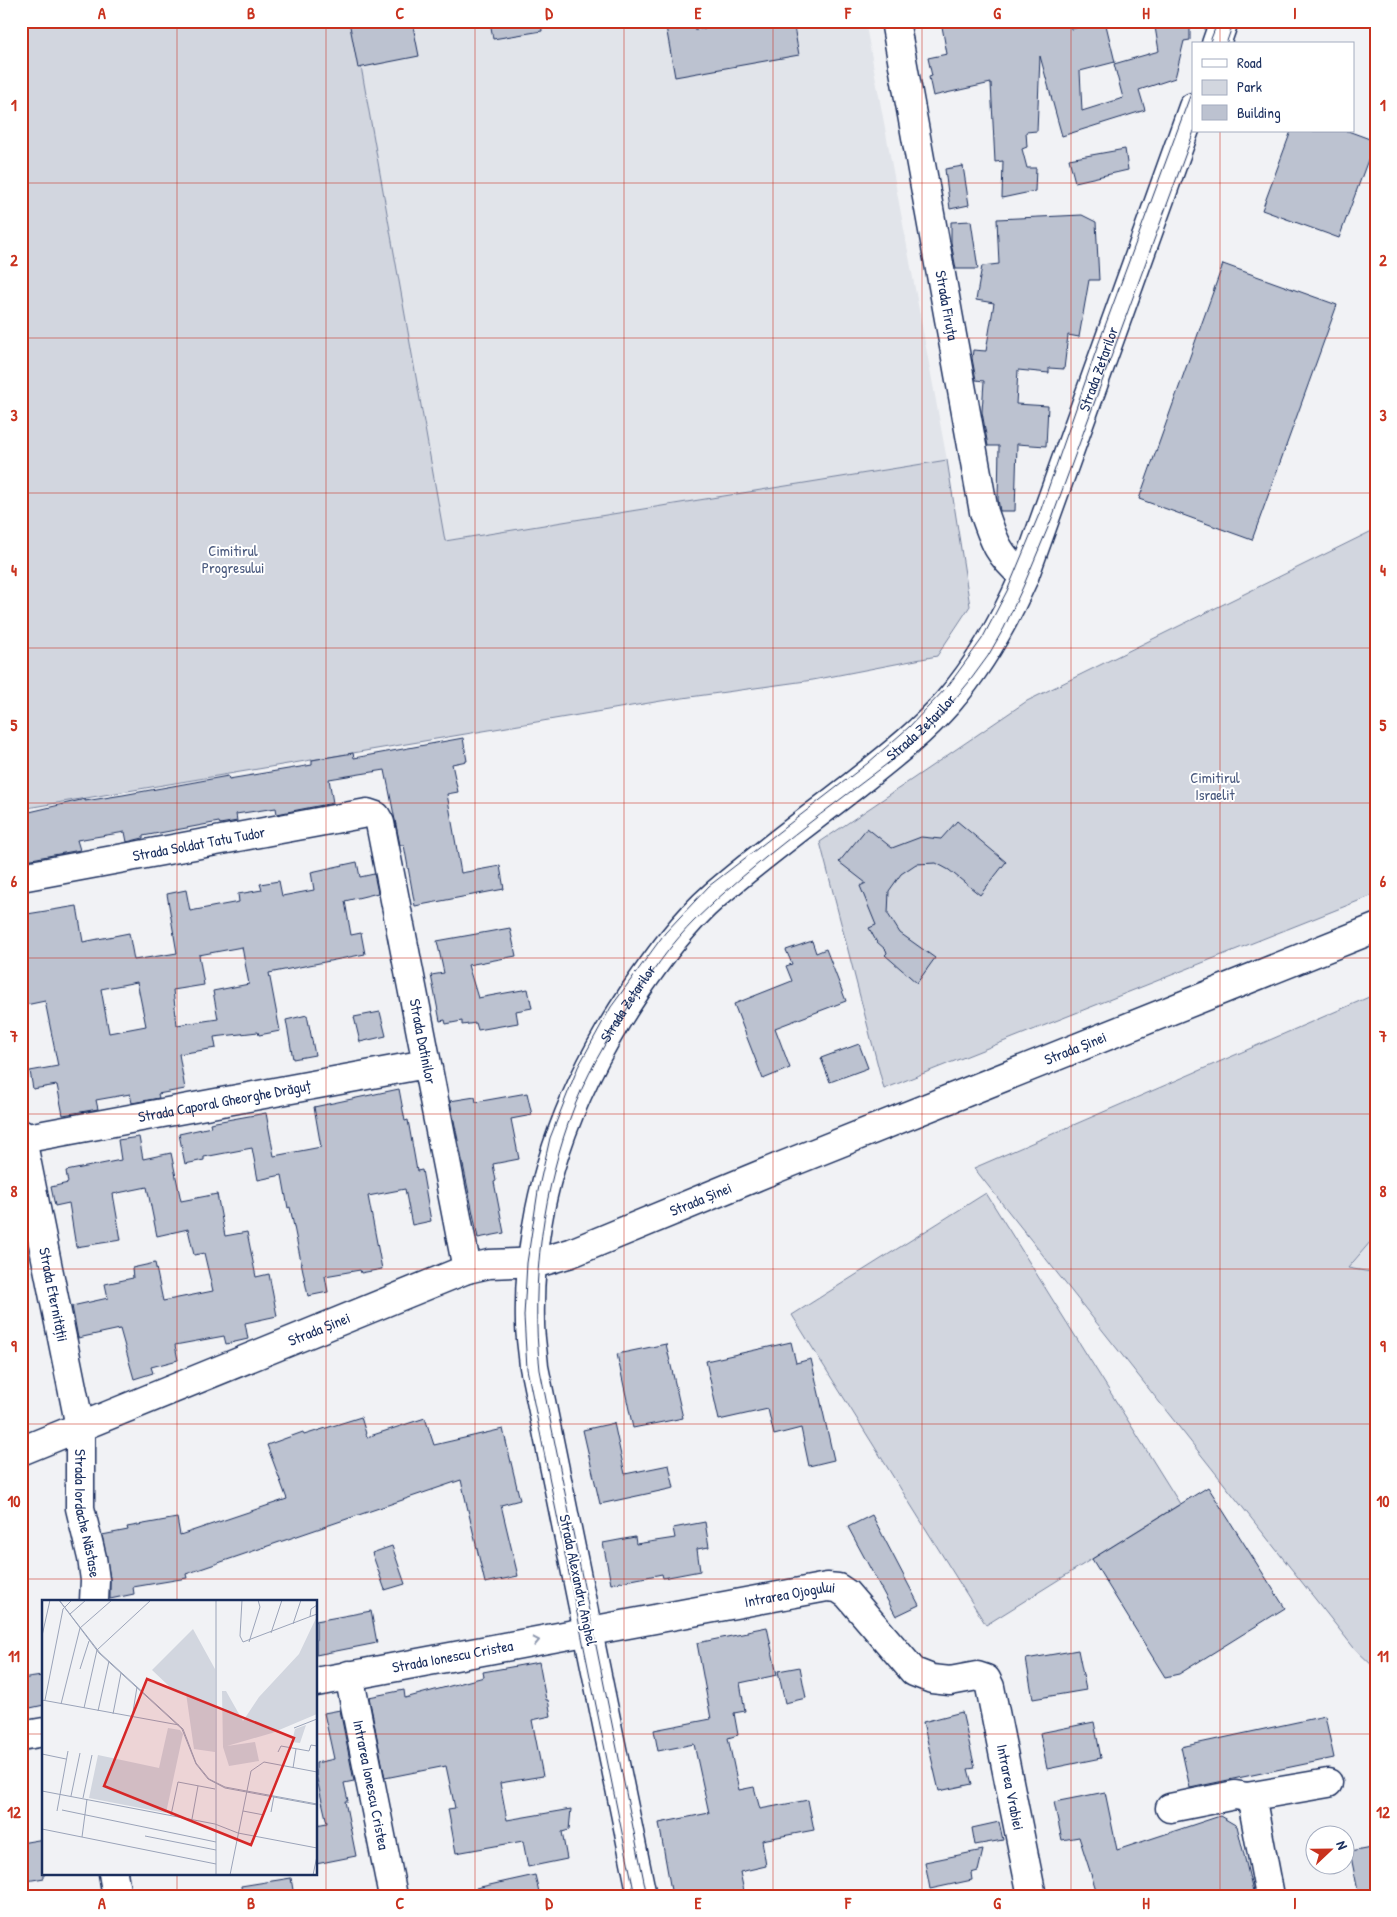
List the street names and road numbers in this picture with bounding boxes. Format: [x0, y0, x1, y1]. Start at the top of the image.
street label: Strada Firuța [930, 269, 964, 342]
street label: Strada Zețarilor [1073, 323, 1123, 414]
street label: Strada Zețarilor [882, 689, 960, 765]
street label: Strada Soldat Tatu Tudor [131, 821, 267, 866]
street label: Strada Zețarilor [595, 960, 661, 1046]
street label: Strada Datinilor [405, 997, 442, 1086]
street label: Strada Șinei [1041, 1026, 1110, 1070]
street label: Strada Caporal Gheorghe Drăguț [136, 1074, 313, 1127]
street label: Strada Șinei [666, 1177, 735, 1221]
street label: Strada Eternității [34, 1246, 74, 1344]
street label: Strada Șinei [285, 1307, 353, 1351]
street label: Strada Iordache Năstase [70, 1449, 106, 1579]
street label: Strada Alexandru Anghel [554, 1512, 603, 1647]
street label: Intrarea Ojogului [743, 1576, 836, 1612]
street label: Strada Ionescu Cristea [390, 1635, 515, 1678]
street label: Intrarea Ionescu Cristea [348, 1718, 395, 1852]
street label: Intrarea Vrabiei [992, 1742, 1030, 1832]

